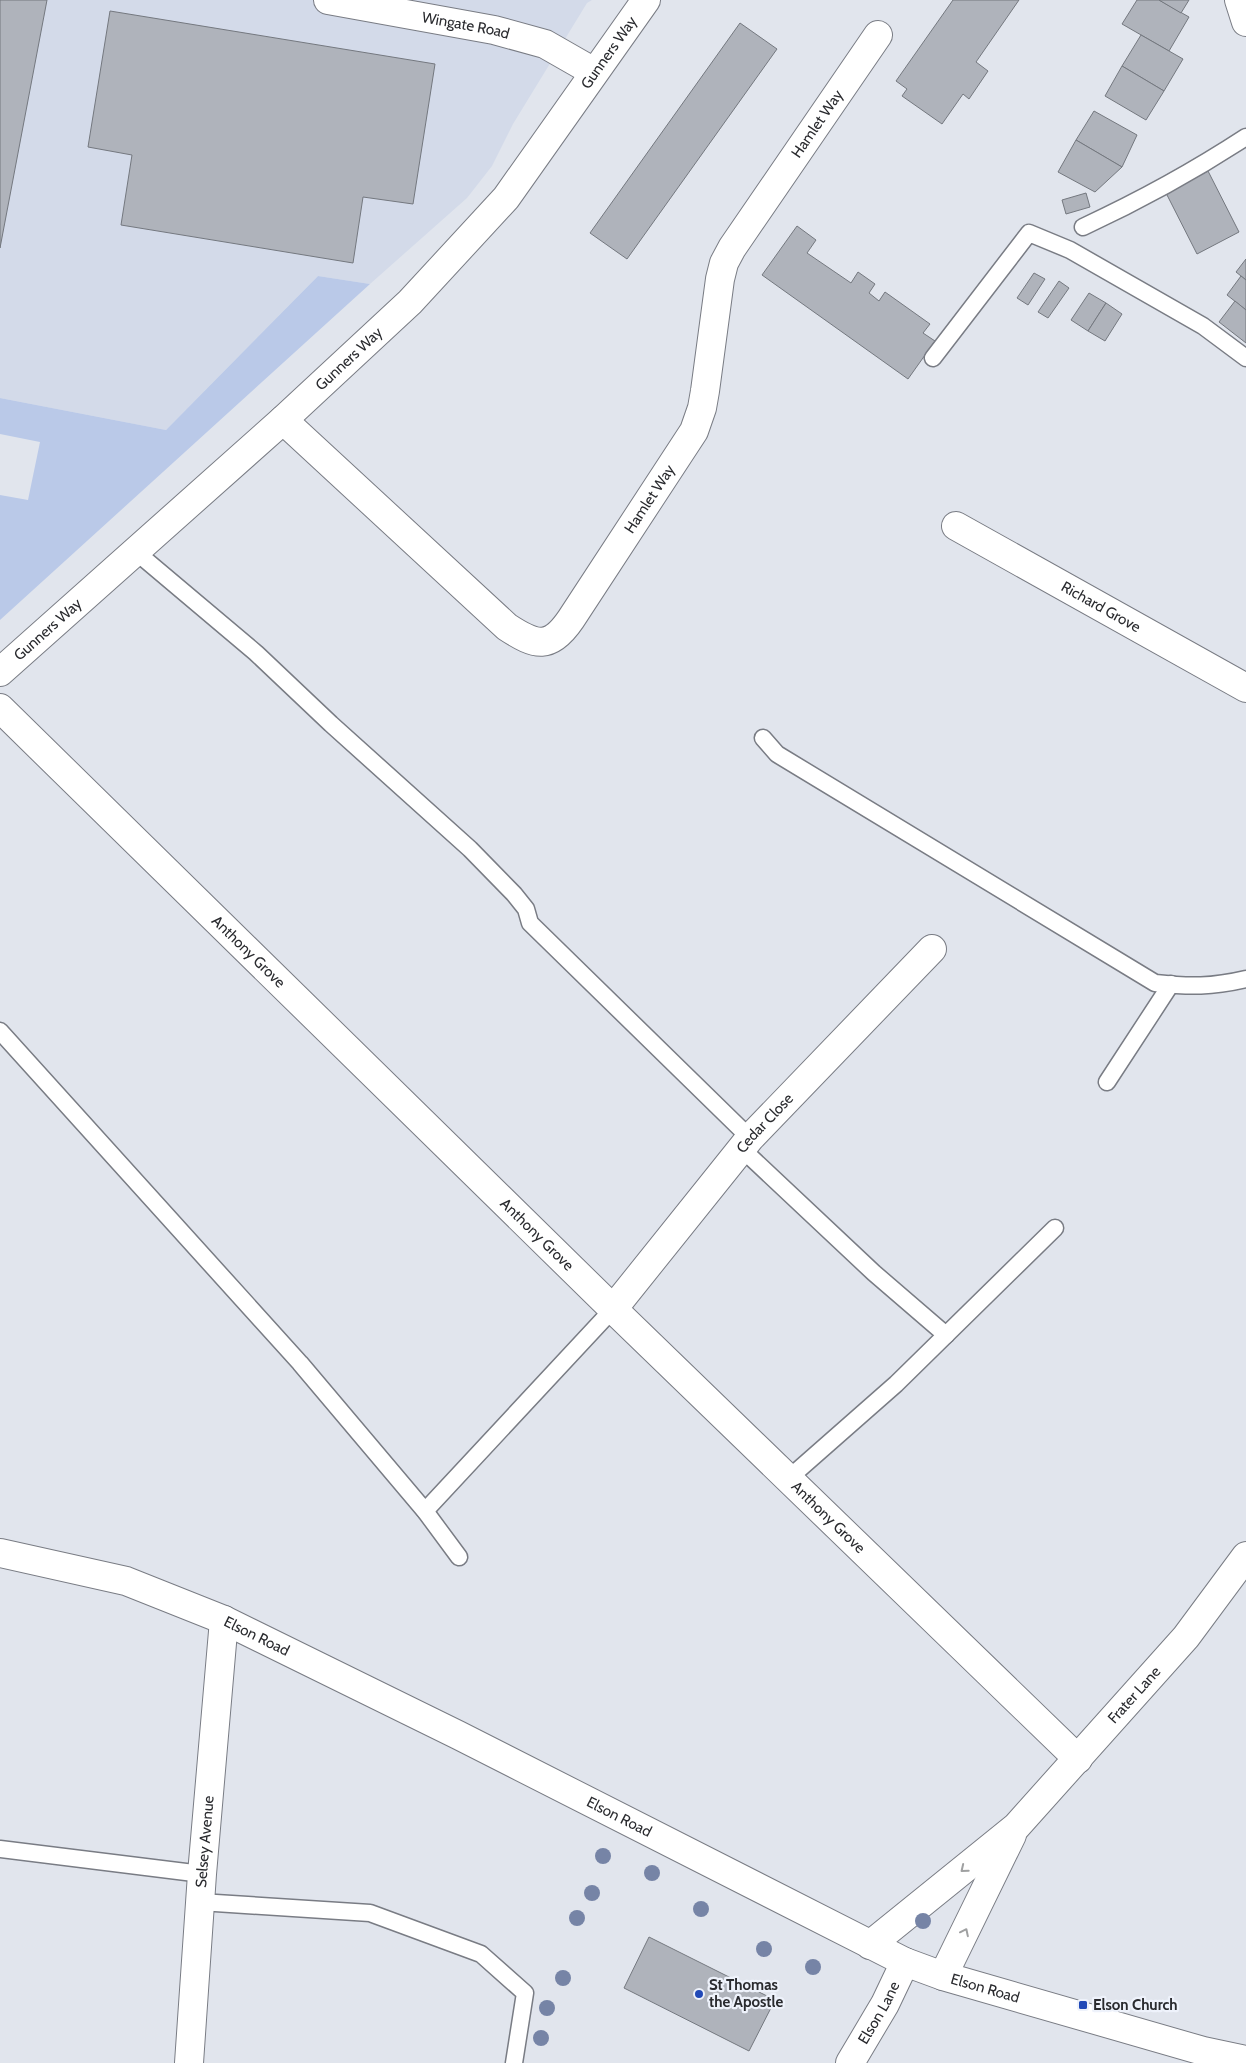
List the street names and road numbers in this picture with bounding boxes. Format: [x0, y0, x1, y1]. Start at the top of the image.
street label: Wingate Road [420, 8, 512, 43]
street label: Gunners Way [577, 12, 641, 92]
street label: Hamlet Way [788, 86, 847, 161]
street label: Gunners Way [312, 323, 386, 394]
street label: Hamlet Way [620, 461, 679, 537]
street label: Richard Grove [1058, 578, 1144, 636]
street label: Gunners Way [10, 594, 86, 664]
street label: Anthony Grove [208, 912, 289, 992]
street label: Cedar Close [733, 1089, 797, 1157]
street label: Anthony Grove [496, 1195, 578, 1275]
street label: Anthony Grove [788, 1478, 869, 1557]
street label: Elson Road [221, 1612, 292, 1660]
street label: Frater Lane [1104, 1662, 1165, 1727]
street label: Elson Road [584, 1793, 655, 1841]
street label: Selsey Avenue [192, 1794, 218, 1888]
street label: Elson Road [949, 1970, 1022, 2007]
street label: Elson Lane [854, 1978, 904, 2047]

